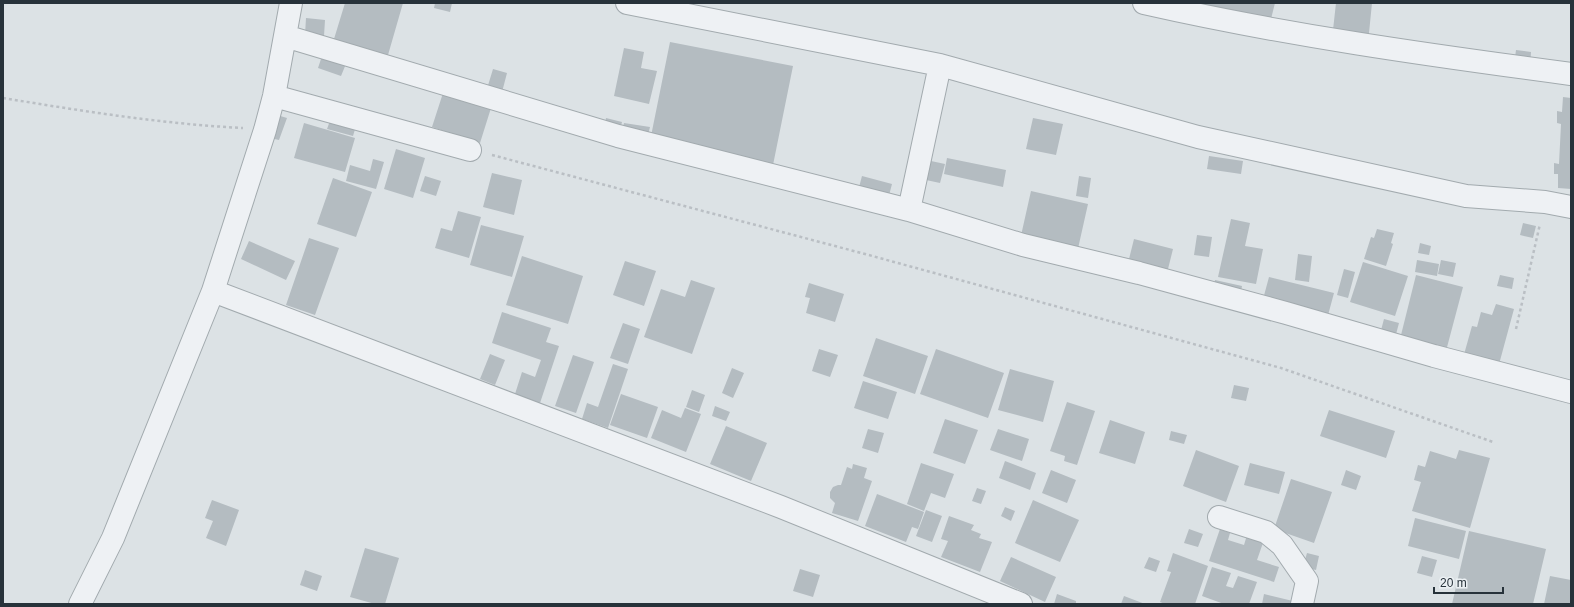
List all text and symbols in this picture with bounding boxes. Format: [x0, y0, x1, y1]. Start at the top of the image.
scale bar [1434, 569, 1503, 595]
text: 20 m [1440, 576, 1467, 590]

